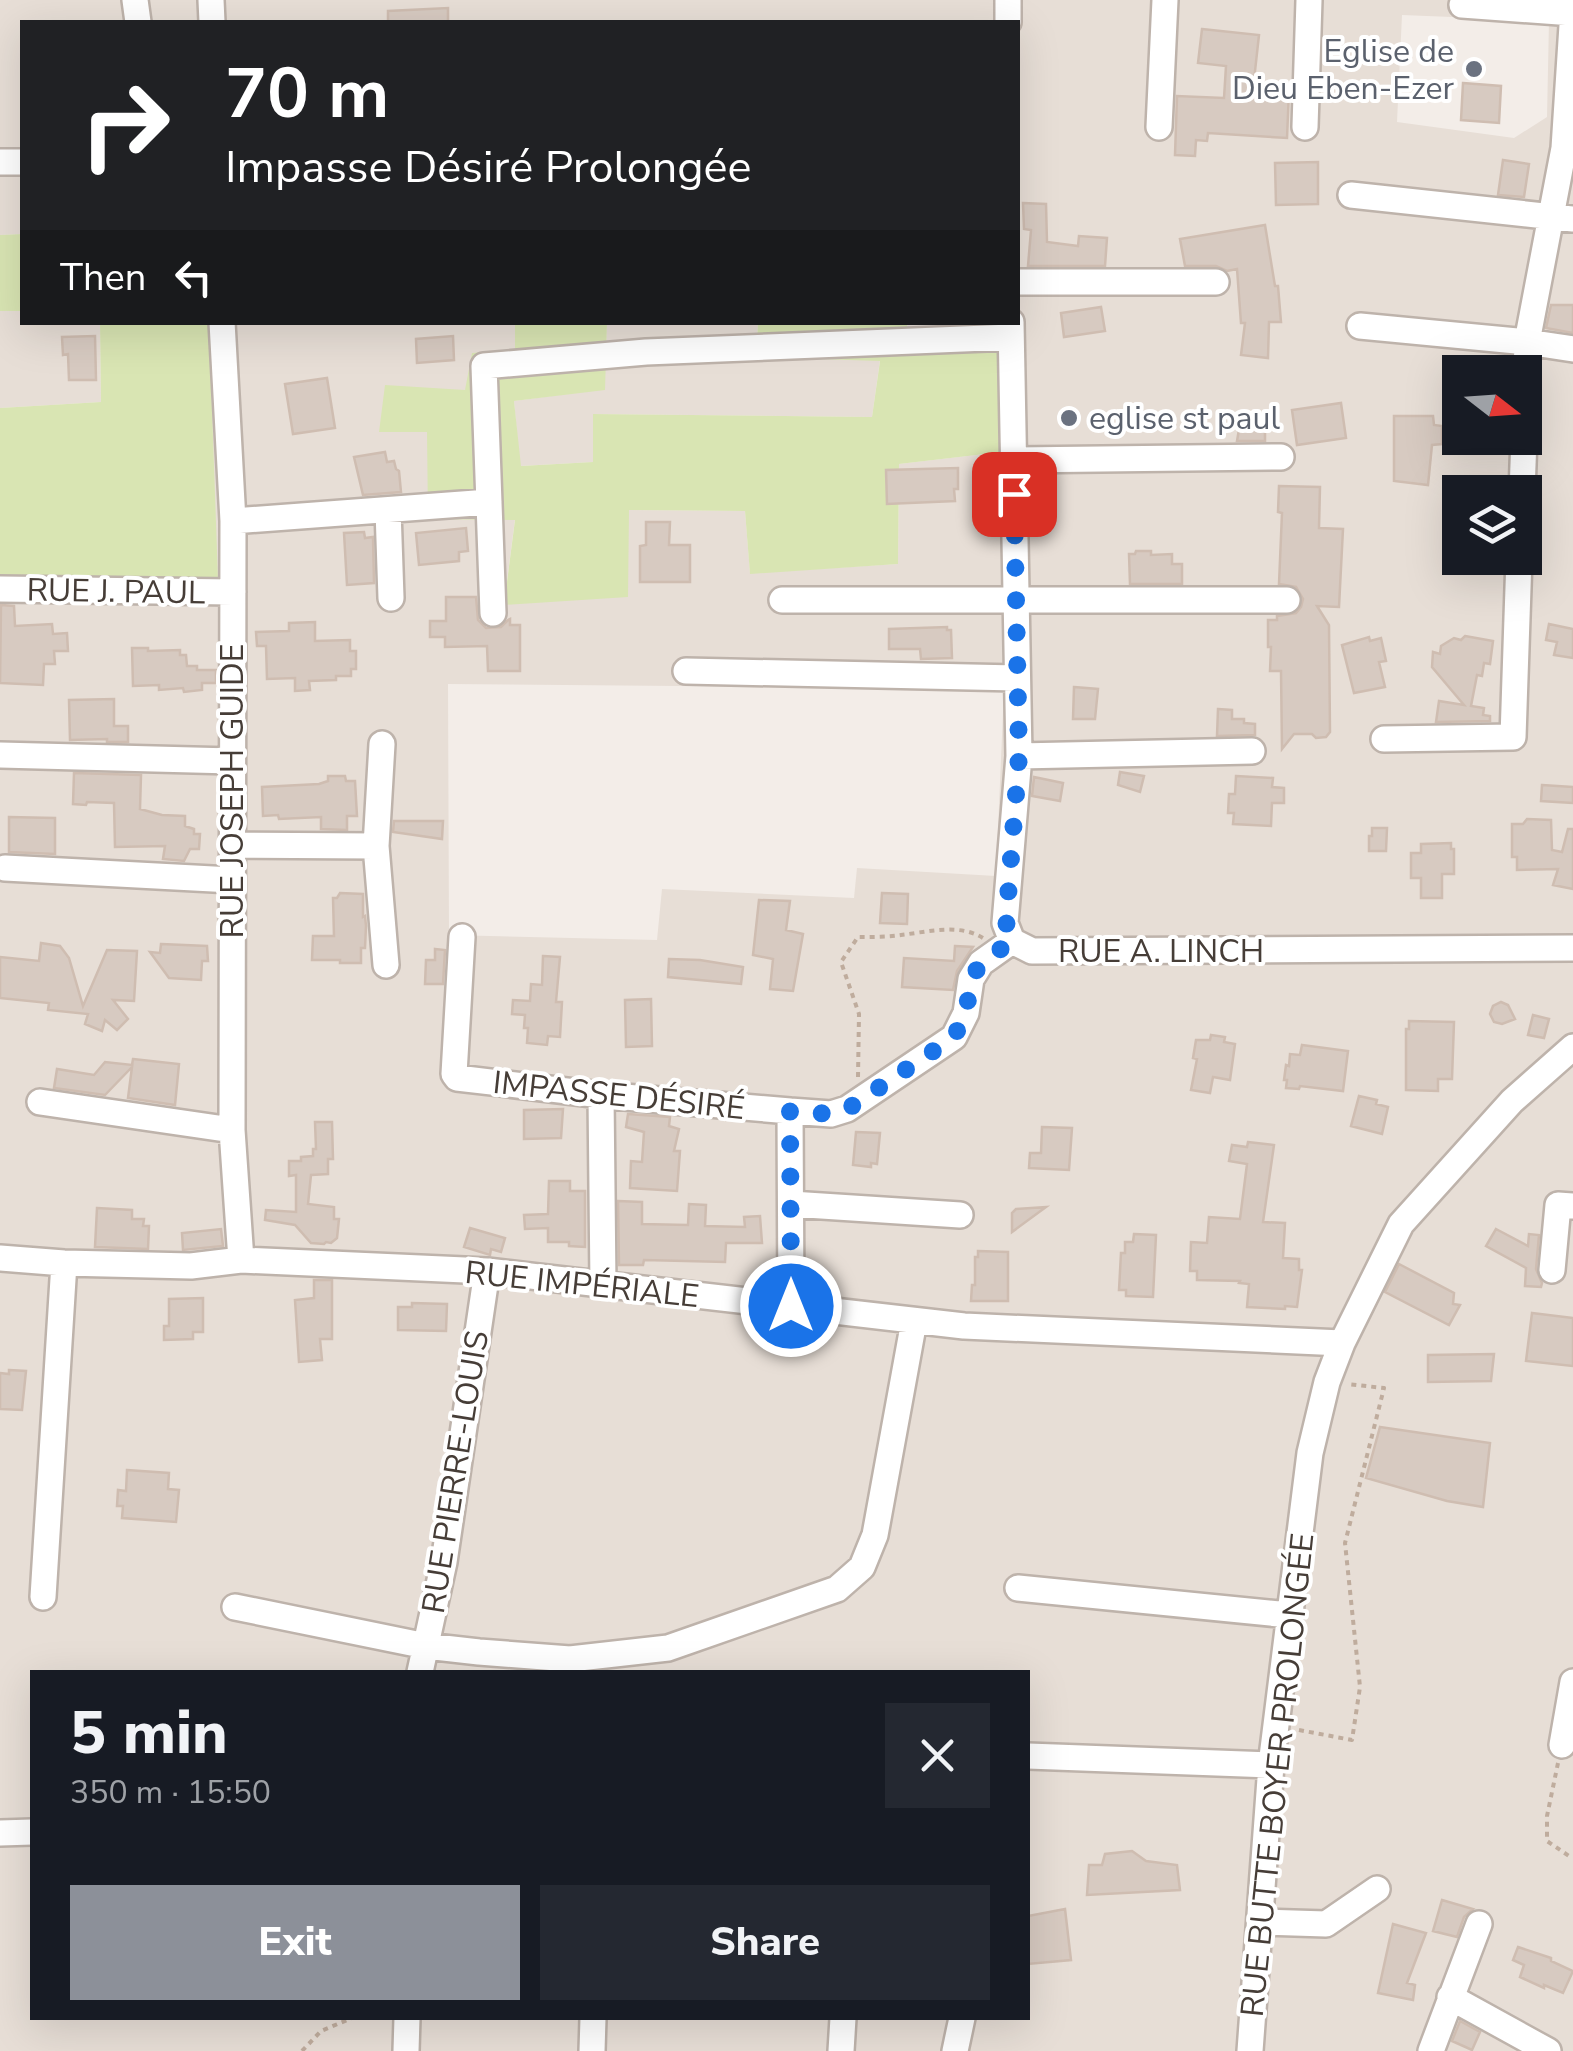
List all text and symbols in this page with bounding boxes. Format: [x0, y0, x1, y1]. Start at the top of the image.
place label: Eglise de Dieu Eben-Ezer [1232, 30, 1455, 110]
text: 70 m [225, 46, 389, 142]
marker: Eglise de Dieu Eben-Ezer [1463, 58, 1485, 80]
icon: right [60, 60, 190, 190]
text: Impasse Désiré Prolongée [225, 137, 751, 198]
icon: left [166, 250, 221, 305]
text: Then [60, 252, 146, 303]
north arrow [1442, 355, 1542, 455]
map controls [1442, 355, 1542, 575]
place label: eglise st paul [1089, 397, 1281, 440]
marker: eglise st paul [1058, 407, 1080, 429]
pin [972, 452, 1057, 537]
icon: arrive [987, 467, 1042, 522]
button: layers [1442, 475, 1542, 575]
street label: RUE J. PAUL [26, 568, 206, 615]
street label: RUE JOSEPH GUIDE [211, 644, 254, 938]
street label: RUE A. LINCH [1058, 930, 1264, 973]
street label: IMPASSE DÉSIRÉ [491, 1061, 747, 1130]
street label: RUE IMPÉRIALE [463, 1251, 701, 1318]
position arrow [739, 1254, 843, 1358]
street label: RUE PIERRE-LOUIS [412, 1328, 499, 1617]
street label: RUE BUTTE BOYER PROLONGÉE [1231, 1531, 1324, 2019]
text: 5 min [70, 1692, 228, 1774]
button: close [885, 1703, 990, 1808]
text: 350 m · 15:50 [70, 1771, 271, 1814]
button: Exit [70, 1885, 520, 2000]
button: Share [540, 1885, 990, 2000]

